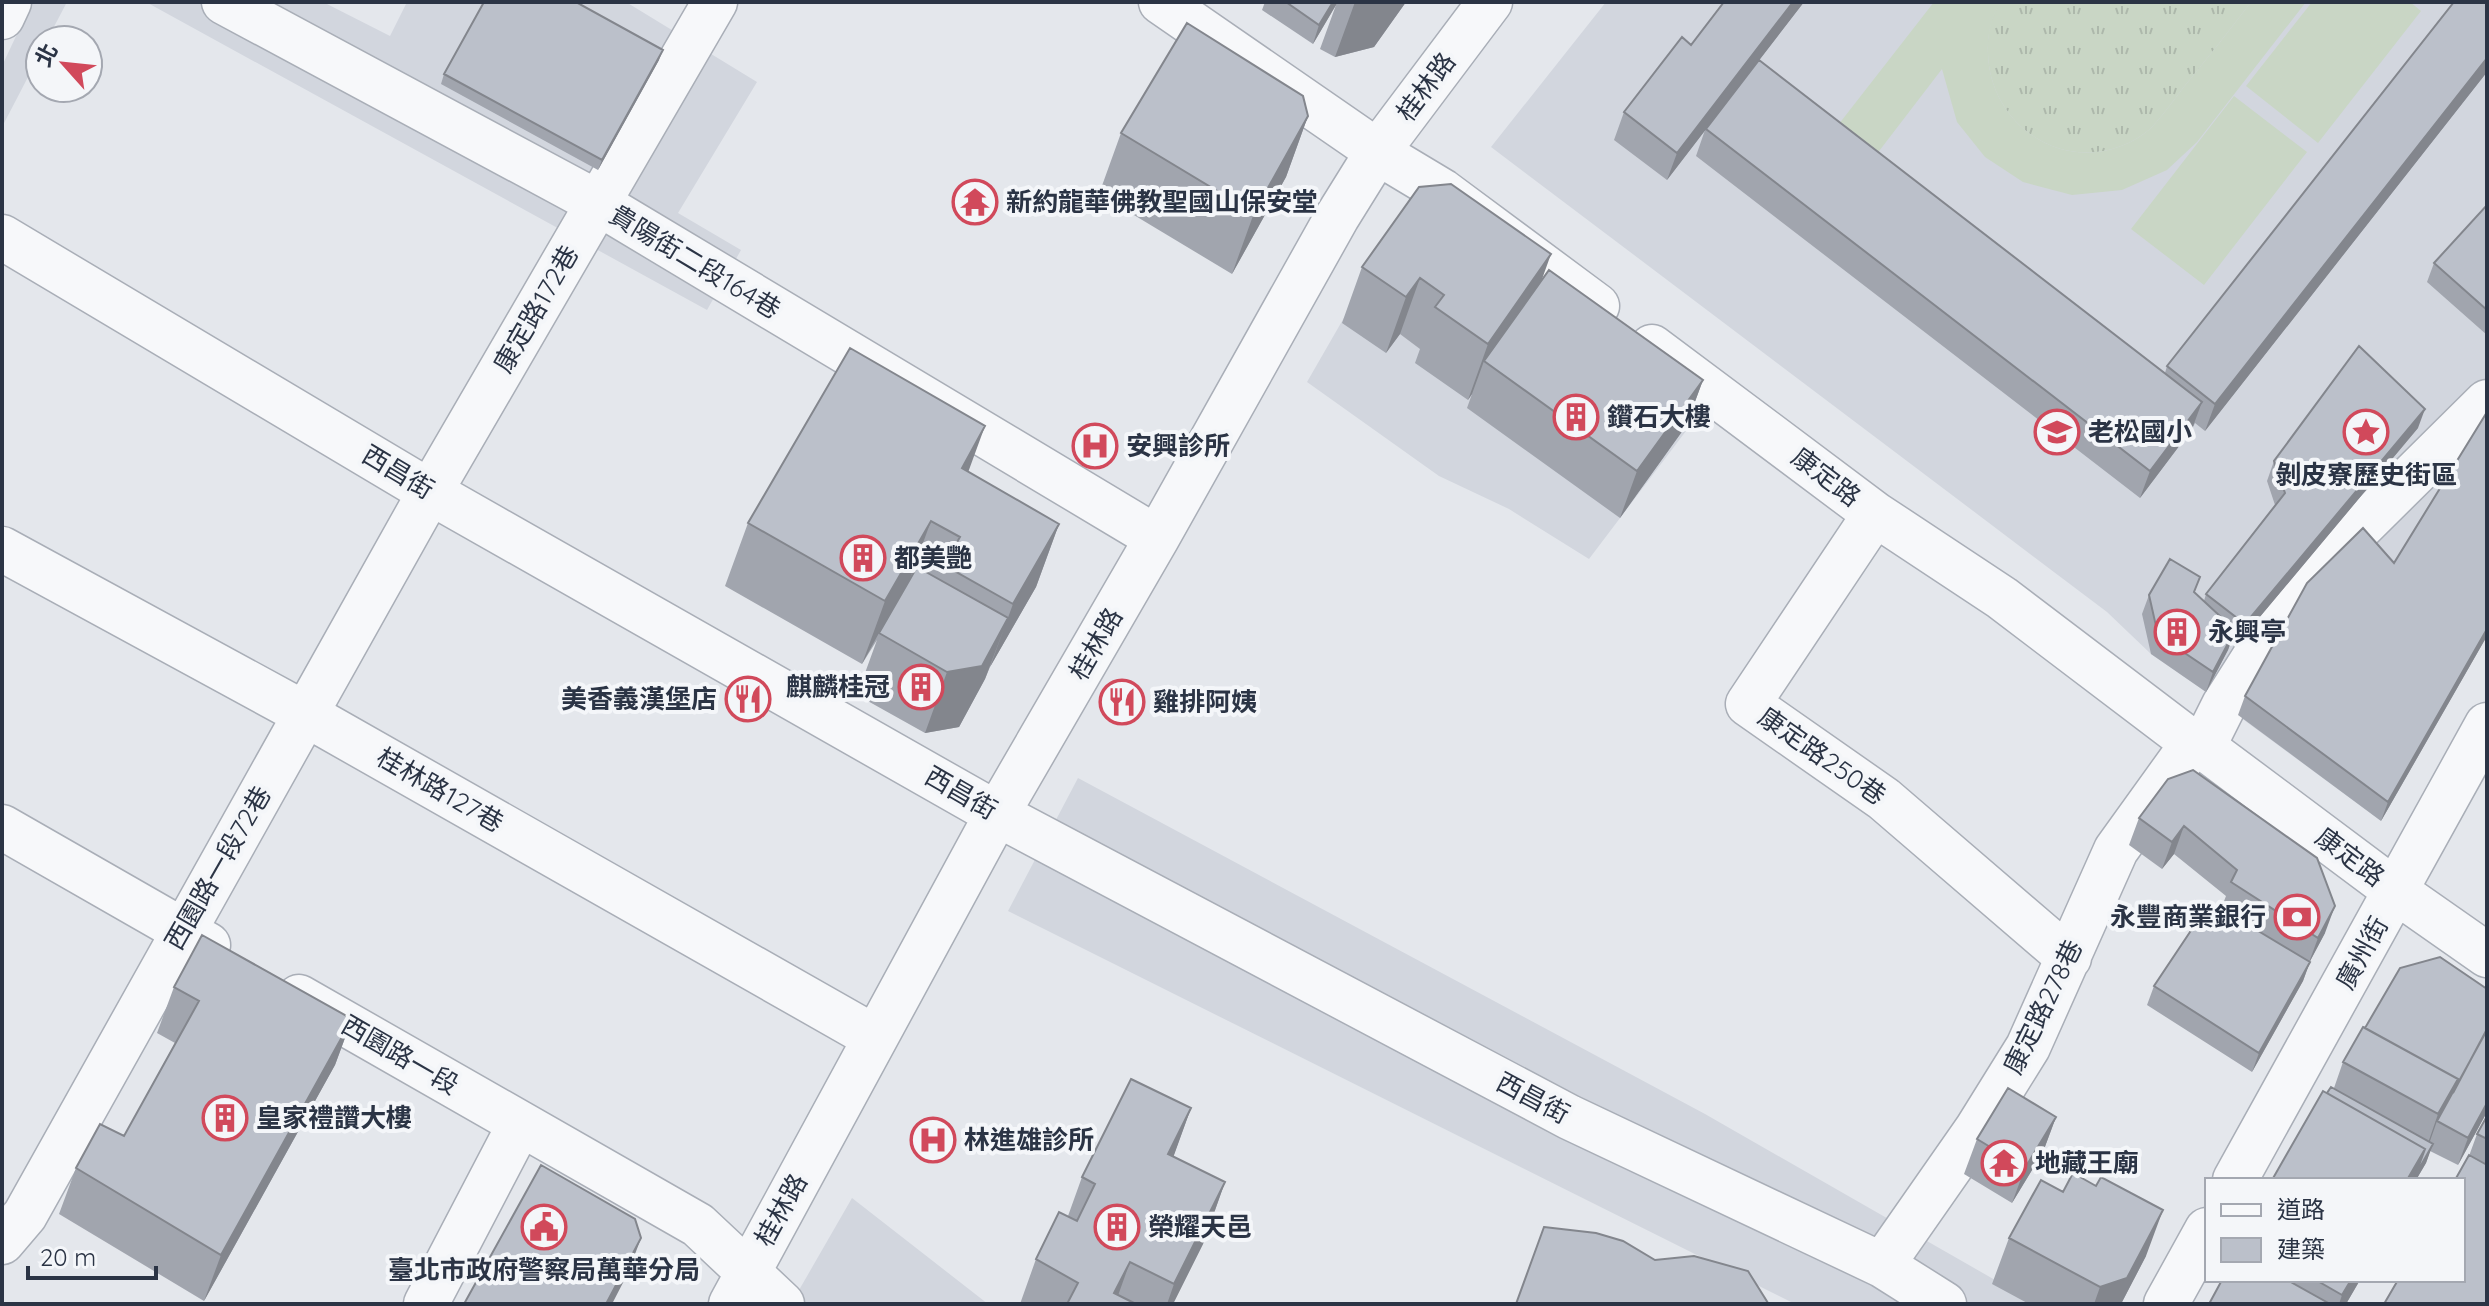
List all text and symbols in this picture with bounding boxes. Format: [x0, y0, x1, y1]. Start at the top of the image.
north arrow [24, 24, 104, 104]
text: 北 [29, 39, 64, 71]
street label: 桂林路 [1389, 46, 1462, 128]
temple icon: 新約龍華佛教聖國山保安堂 [951, 178, 999, 226]
place label: 新約龍華佛教聖國山保安堂 [1006, 185, 1318, 218]
street label: 貴陽街二段164巷 [604, 198, 787, 326]
street label: 康定路172巷 [486, 239, 585, 378]
building icon: 鑽石大樓 [1552, 393, 1600, 441]
place label: 鑽石大樓 [1607, 400, 1711, 433]
school or university icon: 老松國小 [2033, 408, 2081, 456]
place icon: 剝皮寮歷史街區 [2342, 408, 2390, 456]
place label: 老松國小 [2088, 415, 2192, 448]
hospital icon: 安興診所 [1071, 422, 1119, 470]
place label: 安興診所 [1126, 429, 1230, 462]
street label: 西昌街 [356, 437, 440, 506]
street label: 康定路 [1785, 440, 1867, 513]
place label: 剝皮寮歷史街區 [2275, 458, 2457, 491]
building icon: 都美艷 [839, 534, 887, 582]
place label: 都美艷 [894, 541, 972, 574]
street label: 桂林路 [1062, 602, 1129, 686]
building icon: 永興亭 [2153, 608, 2201, 656]
place label: 永興亭 [2208, 615, 2286, 648]
building icon: 麒麟桂冠 [897, 663, 945, 711]
place label: 麒麟桂冠 [786, 670, 890, 703]
restaurant icon: 美香義漢堡店 [724, 675, 772, 723]
restaurant icon: 雞排阿姨 [1098, 678, 1146, 726]
place label: 美香義漢堡店 [561, 682, 717, 715]
place label: 雞排阿姨 [1153, 685, 1257, 718]
street label: 康定路250巷 [1752, 700, 1892, 812]
street label: 桂林路127巷 [371, 740, 510, 839]
street label: 西昌街 [919, 759, 1003, 826]
street label: 西園路一段72巷 [157, 780, 278, 956]
street label: 康定路 [2309, 820, 2391, 893]
bank icon: 永豐商業銀行 [2273, 893, 2321, 941]
place label: 永豐商業銀行 [2110, 900, 2266, 933]
street label: 廣州街 [2328, 911, 2395, 995]
street label: 康定路278巷 [1996, 934, 2089, 1079]
street label: 西園路一段 [336, 1008, 465, 1101]
street label: 西昌街 [1491, 1065, 1575, 1130]
building icon: 皇家禮讚大樓 [201, 1094, 249, 1142]
place label: 皇家禮讚大樓 [256, 1101, 412, 1134]
hospital icon: 林進雄診所 [909, 1116, 957, 1164]
place label: 林進雄診所 [964, 1123, 1094, 1156]
temple icon: 地藏王廟 [1980, 1139, 2028, 1187]
place label: 地藏王廟 [2035, 1146, 2139, 1179]
street label: 桂林路 [747, 1168, 814, 1252]
legend [2205, 1178, 2465, 1282]
text: 道路 [2277, 1194, 2325, 1224]
public building icon: 臺北市政府警察局萬華分局 [520, 1203, 568, 1251]
building icon: 榮耀天邑 [1093, 1203, 1141, 1251]
place label: 榮耀天邑 [1148, 1210, 1252, 1243]
scale bar [28, 1230, 156, 1280]
text: 建築 [2277, 1234, 2325, 1264]
text: 20 m [40, 1242, 96, 1272]
place label: 臺北市政府警察局萬華分局 [388, 1253, 700, 1286]

